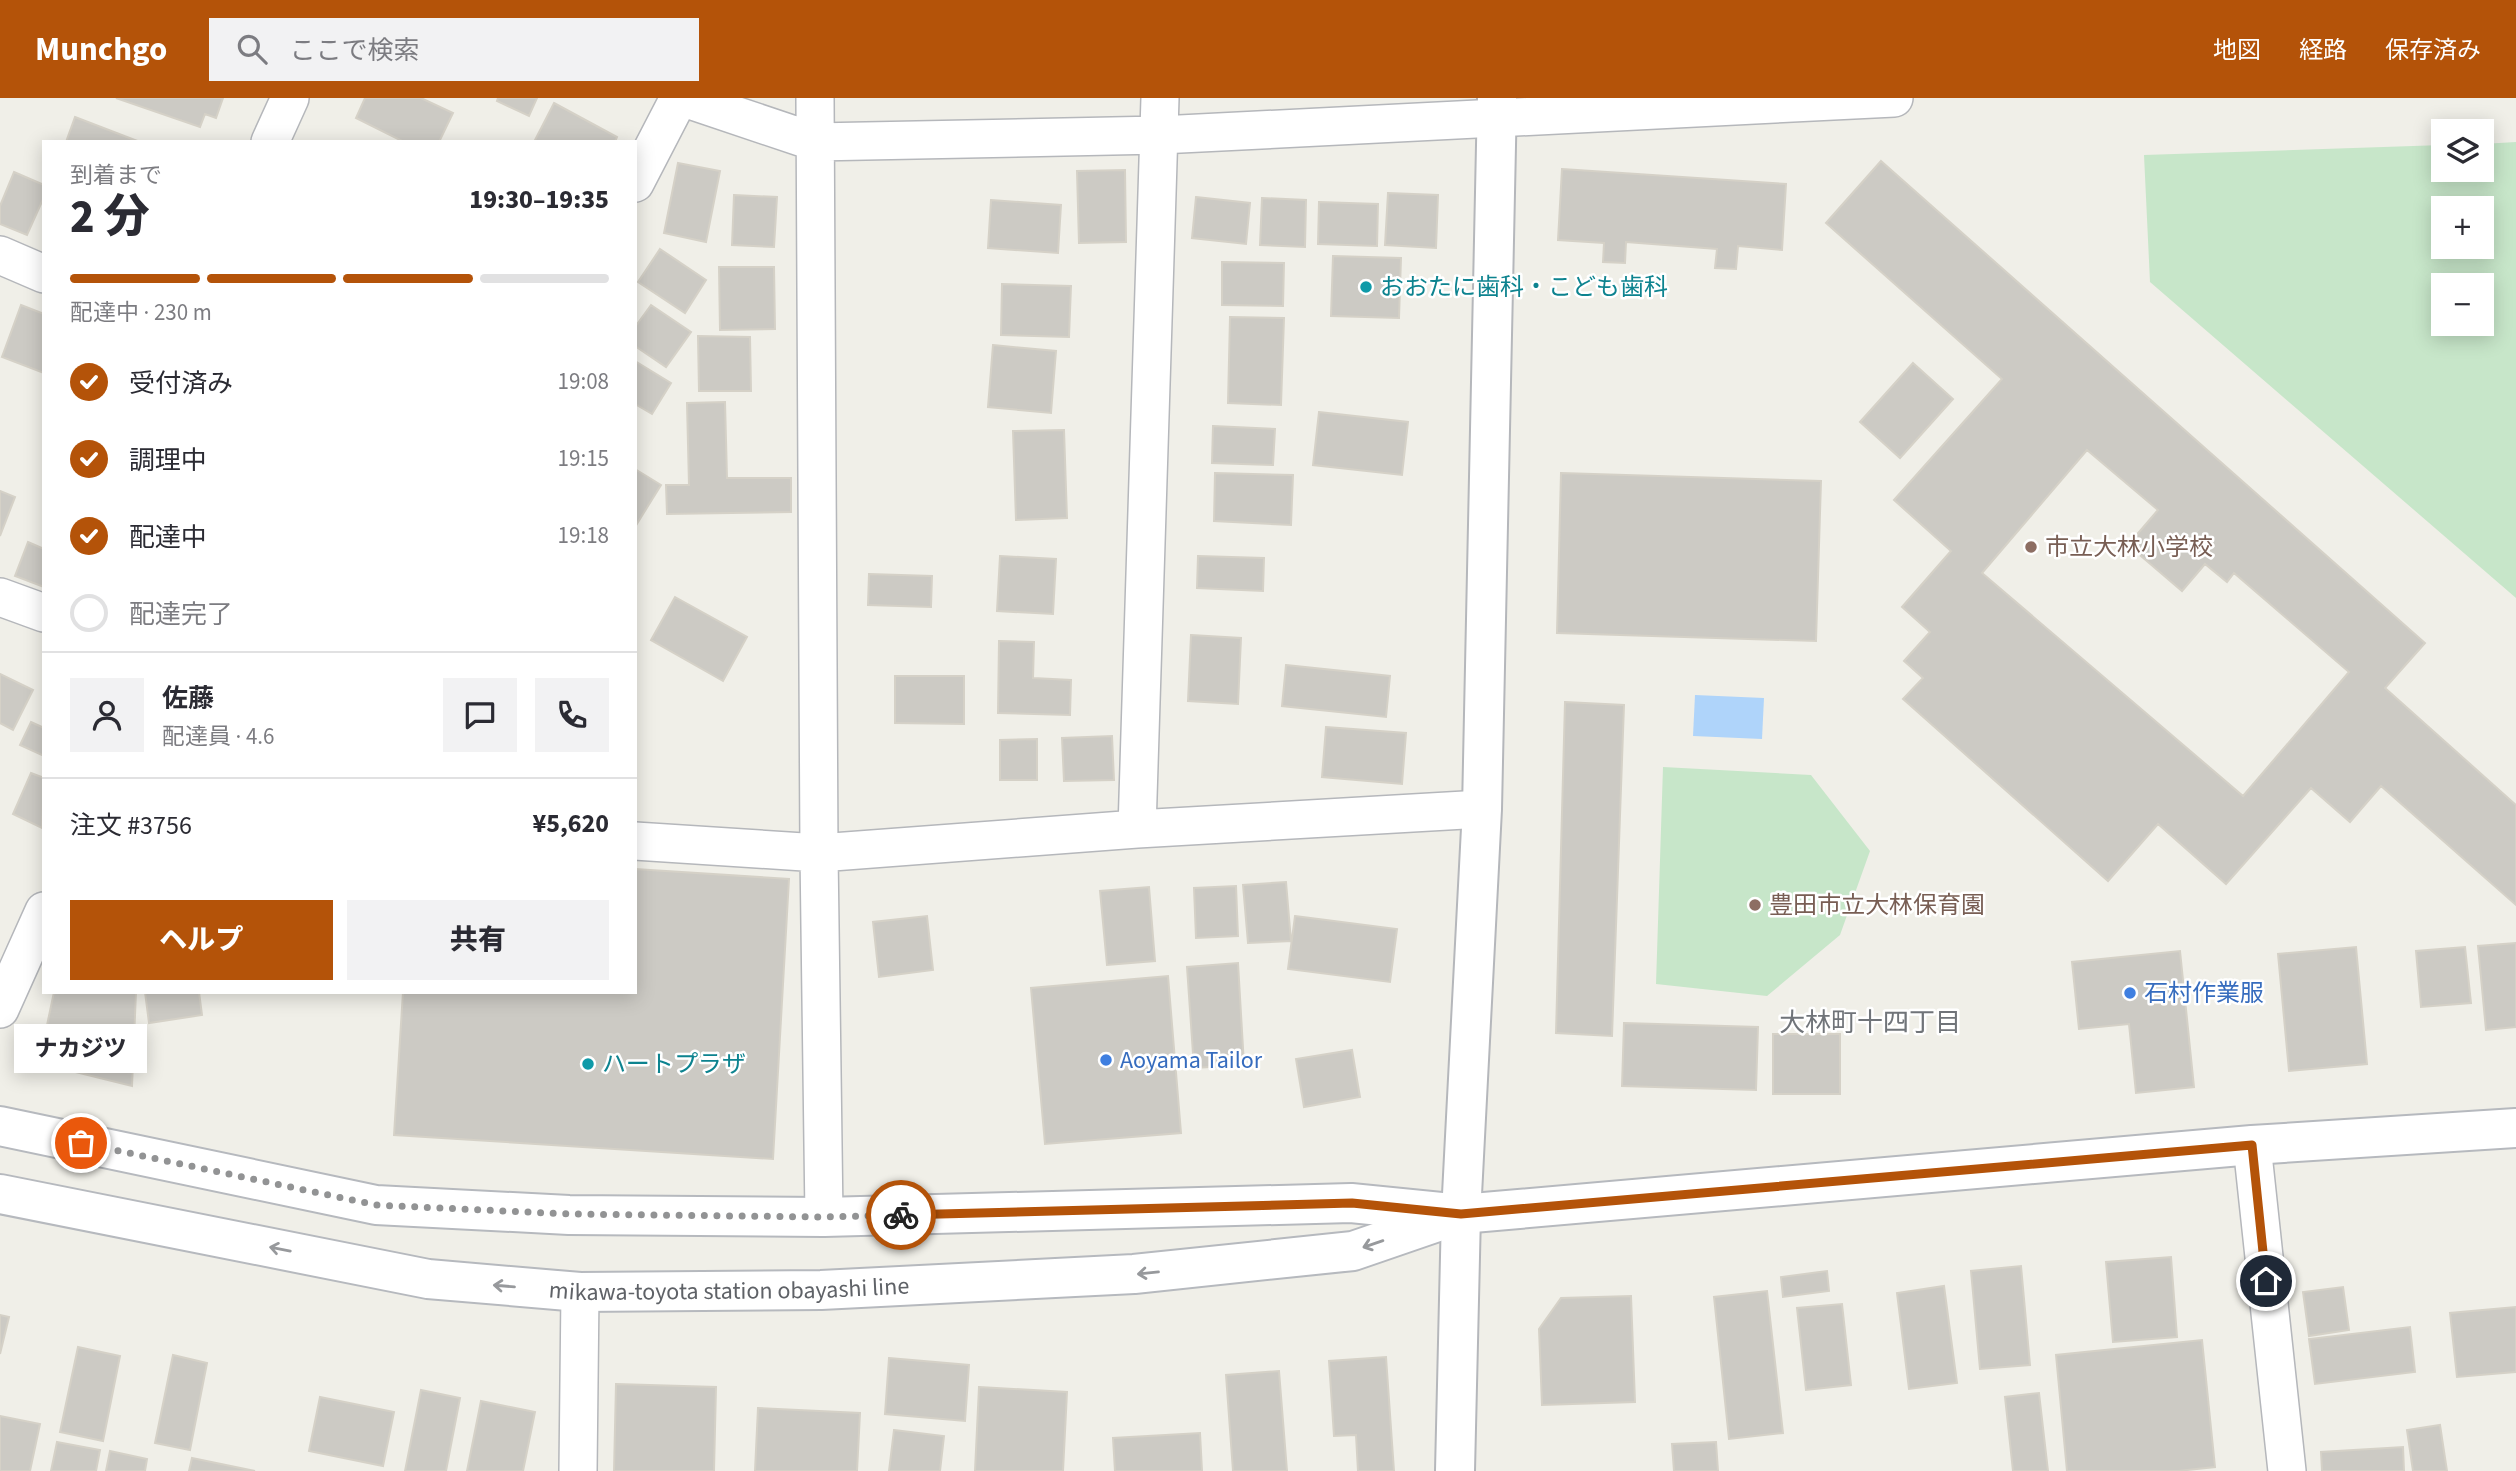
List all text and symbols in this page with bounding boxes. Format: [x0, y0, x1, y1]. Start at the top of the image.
search box [209, 18, 699, 81]
text: Munchgo [35, 26, 167, 73]
icon: search [233, 30, 271, 68]
text: ここで検索 [289, 32, 419, 69]
text: 地図 [2213, 33, 2261, 68]
text: 経路 [2299, 33, 2347, 68]
text: 保存済み [2385, 33, 2481, 68]
map controls [2431, 119, 2494, 336]
button: layers [2431, 119, 2494, 182]
text: 到着まで [70, 159, 162, 192]
text: 19:30–19:35 [469, 181, 609, 218]
text: 2 分 [70, 185, 150, 250]
button: + [2431, 196, 2494, 259]
place label: おおたに歯科・こども歯科 [1380, 270, 1668, 305]
button: − [2431, 273, 2494, 336]
marker: おおたに歯科・こども歯科 [1358, 279, 1374, 295]
text: 配達中 · 230 m [70, 296, 212, 329]
icon: check [70, 363, 108, 401]
text: 受付済み [129, 365, 233, 402]
text: 19:08 [558, 365, 609, 398]
icon: check [70, 440, 108, 478]
text: 調理中 [129, 442, 207, 479]
text: 19:15 [558, 442, 609, 475]
icon: check [70, 517, 108, 555]
text: 配達中 [129, 519, 207, 556]
text: 19:18 [558, 519, 609, 552]
place label: 市立大林小学校 [2045, 530, 2213, 565]
marker: 市立大林小学校 [2023, 539, 2039, 555]
text: 配達完了 [129, 596, 233, 633]
button: person [70, 678, 144, 752]
button: chat [443, 678, 517, 752]
button: phone [535, 678, 609, 752]
text: 佐藤 [162, 680, 214, 717]
text: 配達員 · 4.6 [162, 720, 275, 753]
text: ¥5,620 [533, 805, 609, 842]
text: 注文 #3756 [70, 807, 192, 844]
place label: 豊田市立大林保育園 [1769, 888, 1985, 923]
marker: 豊田市立大林保育園 [1747, 897, 1763, 913]
button: ヘルプ [70, 900, 333, 980]
button: 共有 [347, 900, 609, 980]
place label: 石村作業服 [2144, 976, 2264, 1011]
marker: 石村作業服 [2122, 985, 2138, 1001]
district label: 大林町十四丁目 [1779, 1004, 1961, 1041]
callout: ナカジツ [14, 1024, 148, 1073]
text: ナカジツ [35, 1032, 127, 1065]
place label: Aoyama Tailor [1120, 1043, 1263, 1078]
place label: ハートプラザ [602, 1047, 746, 1082]
marker: Aoyama Tailor [1098, 1052, 1114, 1068]
marker: ハートプラザ [580, 1056, 596, 1072]
pin [51, 1113, 111, 1173]
icon: bag [62, 1124, 100, 1162]
courier [866, 1180, 936, 1250]
icon: bike [882, 1196, 920, 1234]
one-way arrow [1362, 1239, 1384, 1251]
one-way arrow [269, 1242, 292, 1256]
pin [2236, 1251, 2296, 1311]
icon: home [2247, 1262, 2285, 1300]
one-way arrow [1137, 1267, 1159, 1280]
street label: mikawa-toyota station obayashi line [548, 1269, 910, 1310]
one-way arrow [493, 1279, 516, 1292]

